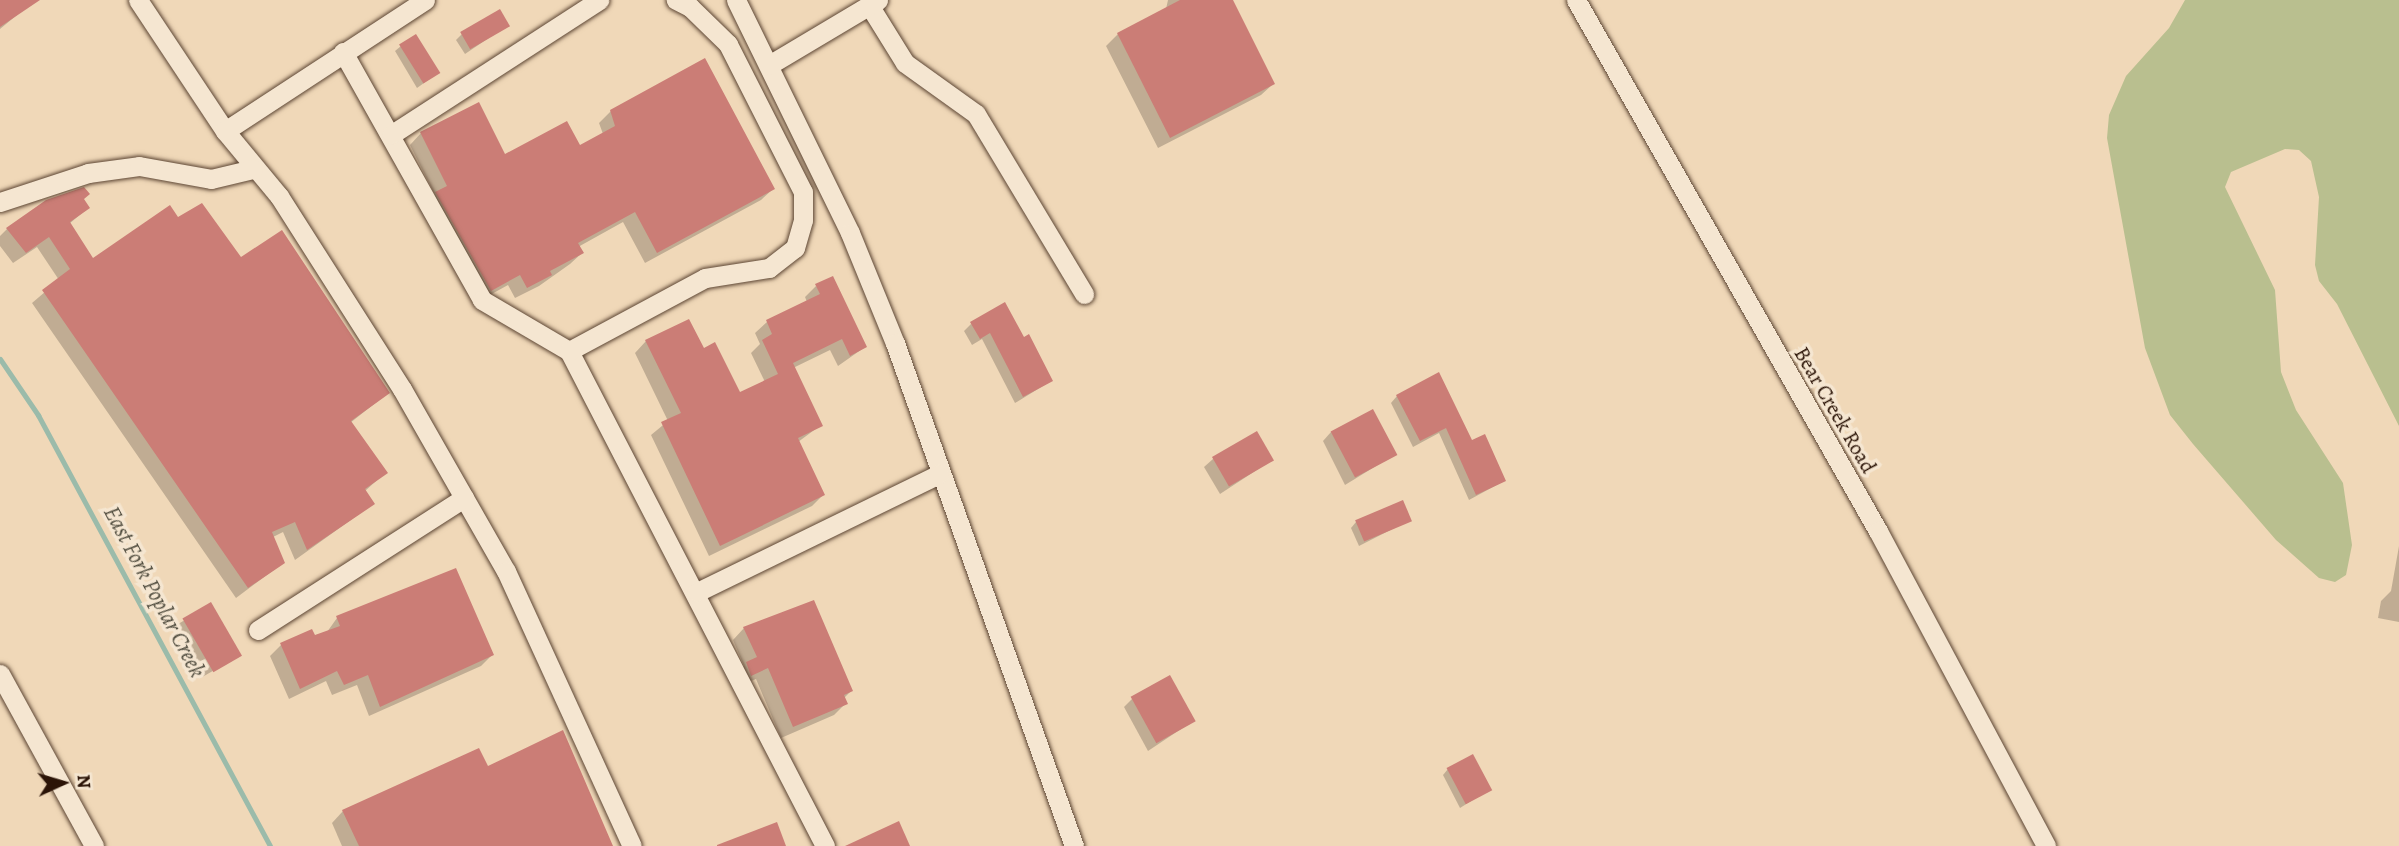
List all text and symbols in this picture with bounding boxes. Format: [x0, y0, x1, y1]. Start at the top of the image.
street label: Bear Creek Road [1789, 342, 1881, 478]
water label: East Fork Poplar Creek [97, 502, 211, 682]
north arrow [28, 748, 98, 818]
text: N [70, 774, 97, 789]

